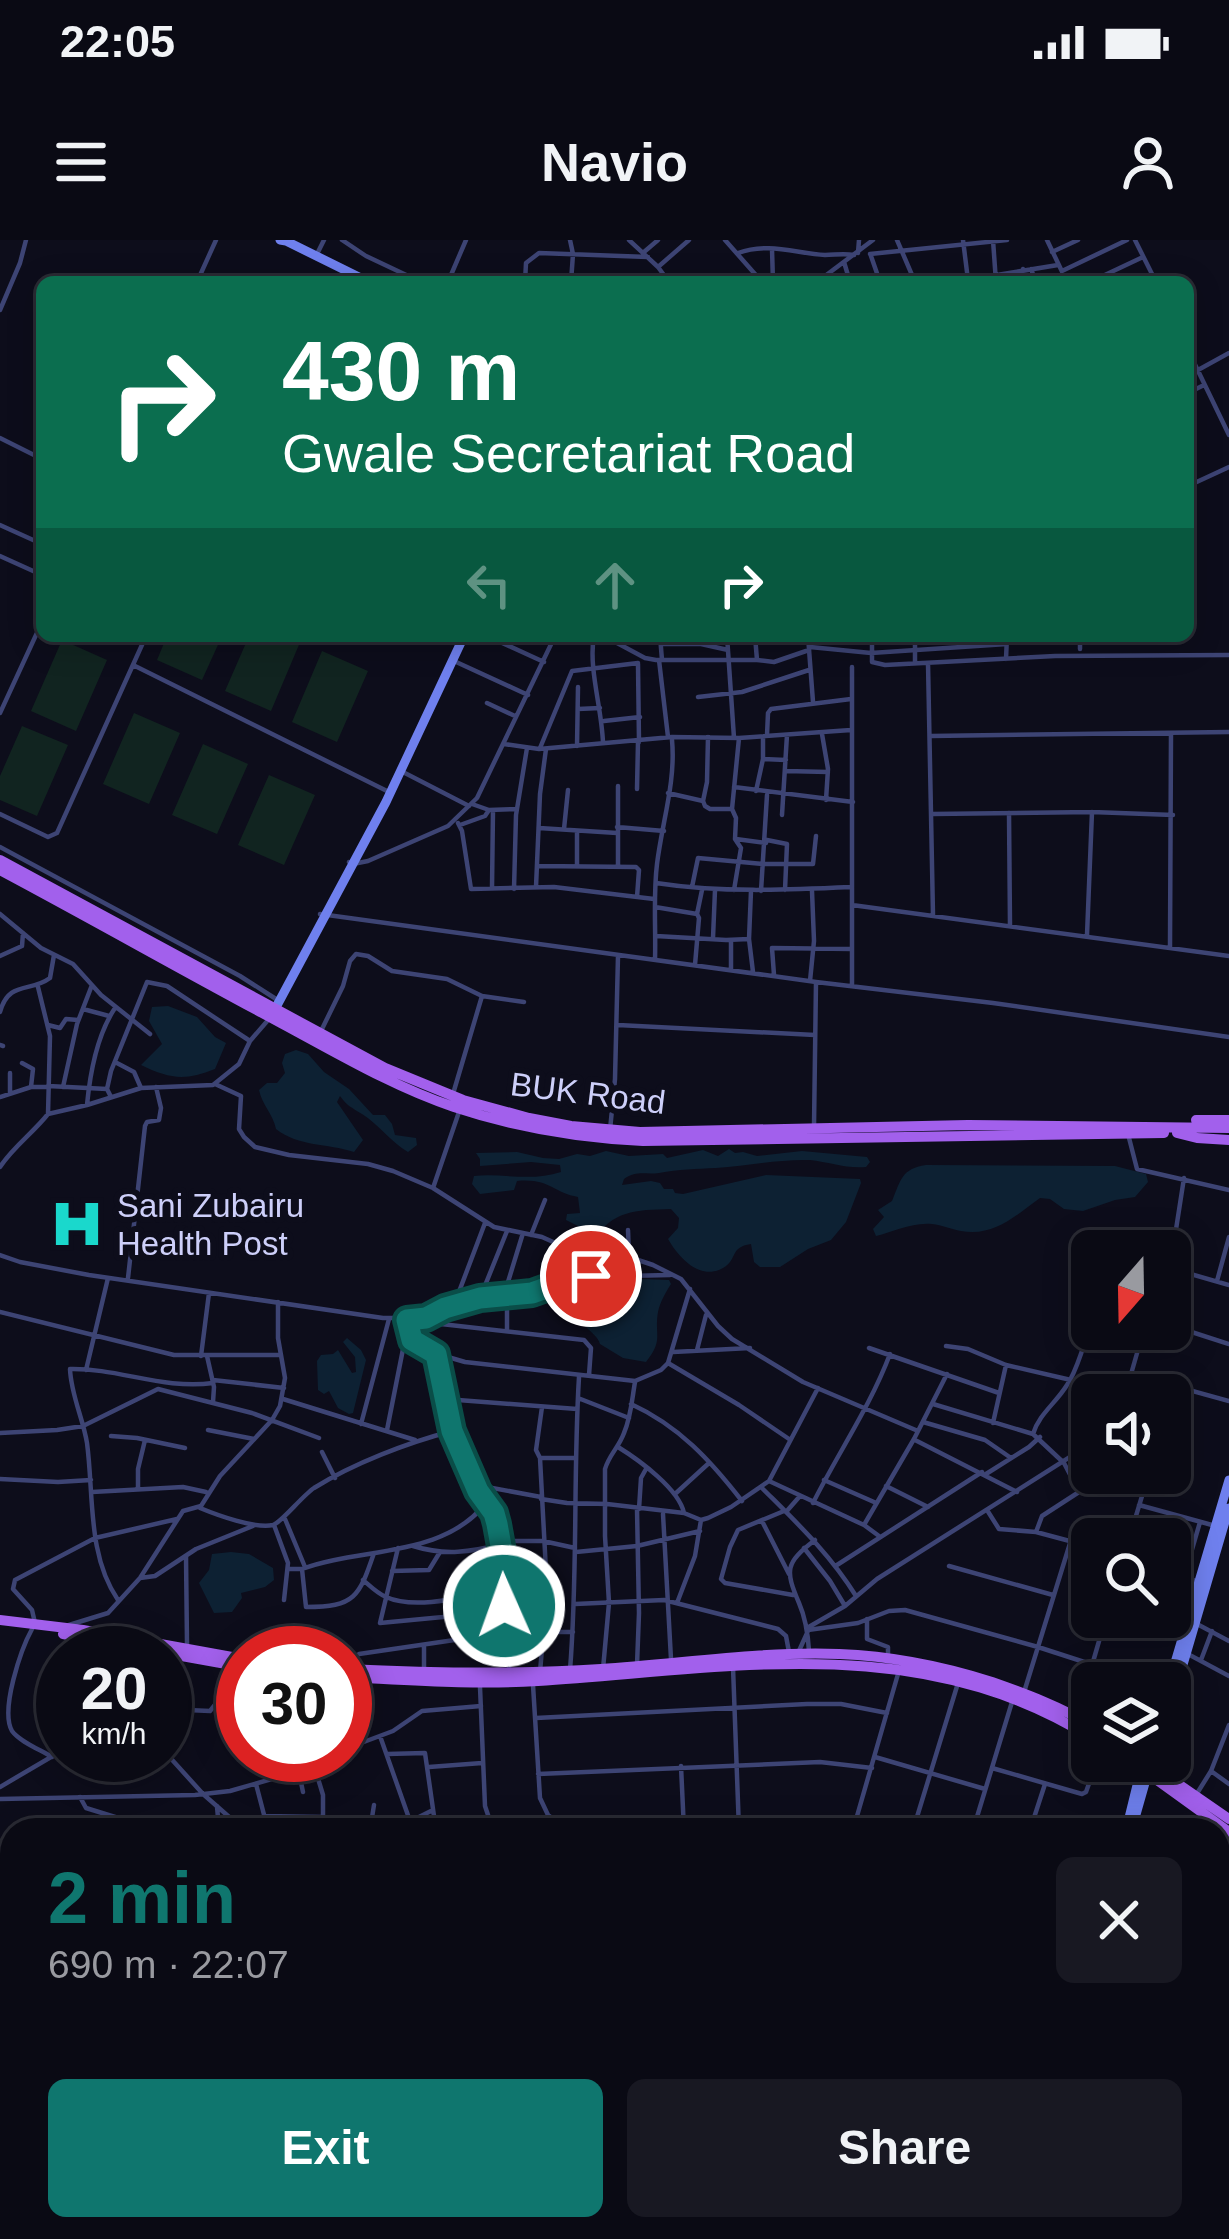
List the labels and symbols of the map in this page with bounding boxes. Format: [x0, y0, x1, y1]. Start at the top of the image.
street label: BUK Road [508, 1065, 668, 1121]
place label: Sani Zubairu Health Post [117, 1187, 304, 1262]
hospital icon: Sani Zubairu Health Post [48, 1195, 106, 1253]
pin [540, 1225, 642, 1327]
north arrow [1071, 1230, 1191, 1350]
position arrow [441, 1543, 567, 1669]
speed limit sign: 30 [216, 1626, 372, 1782]

